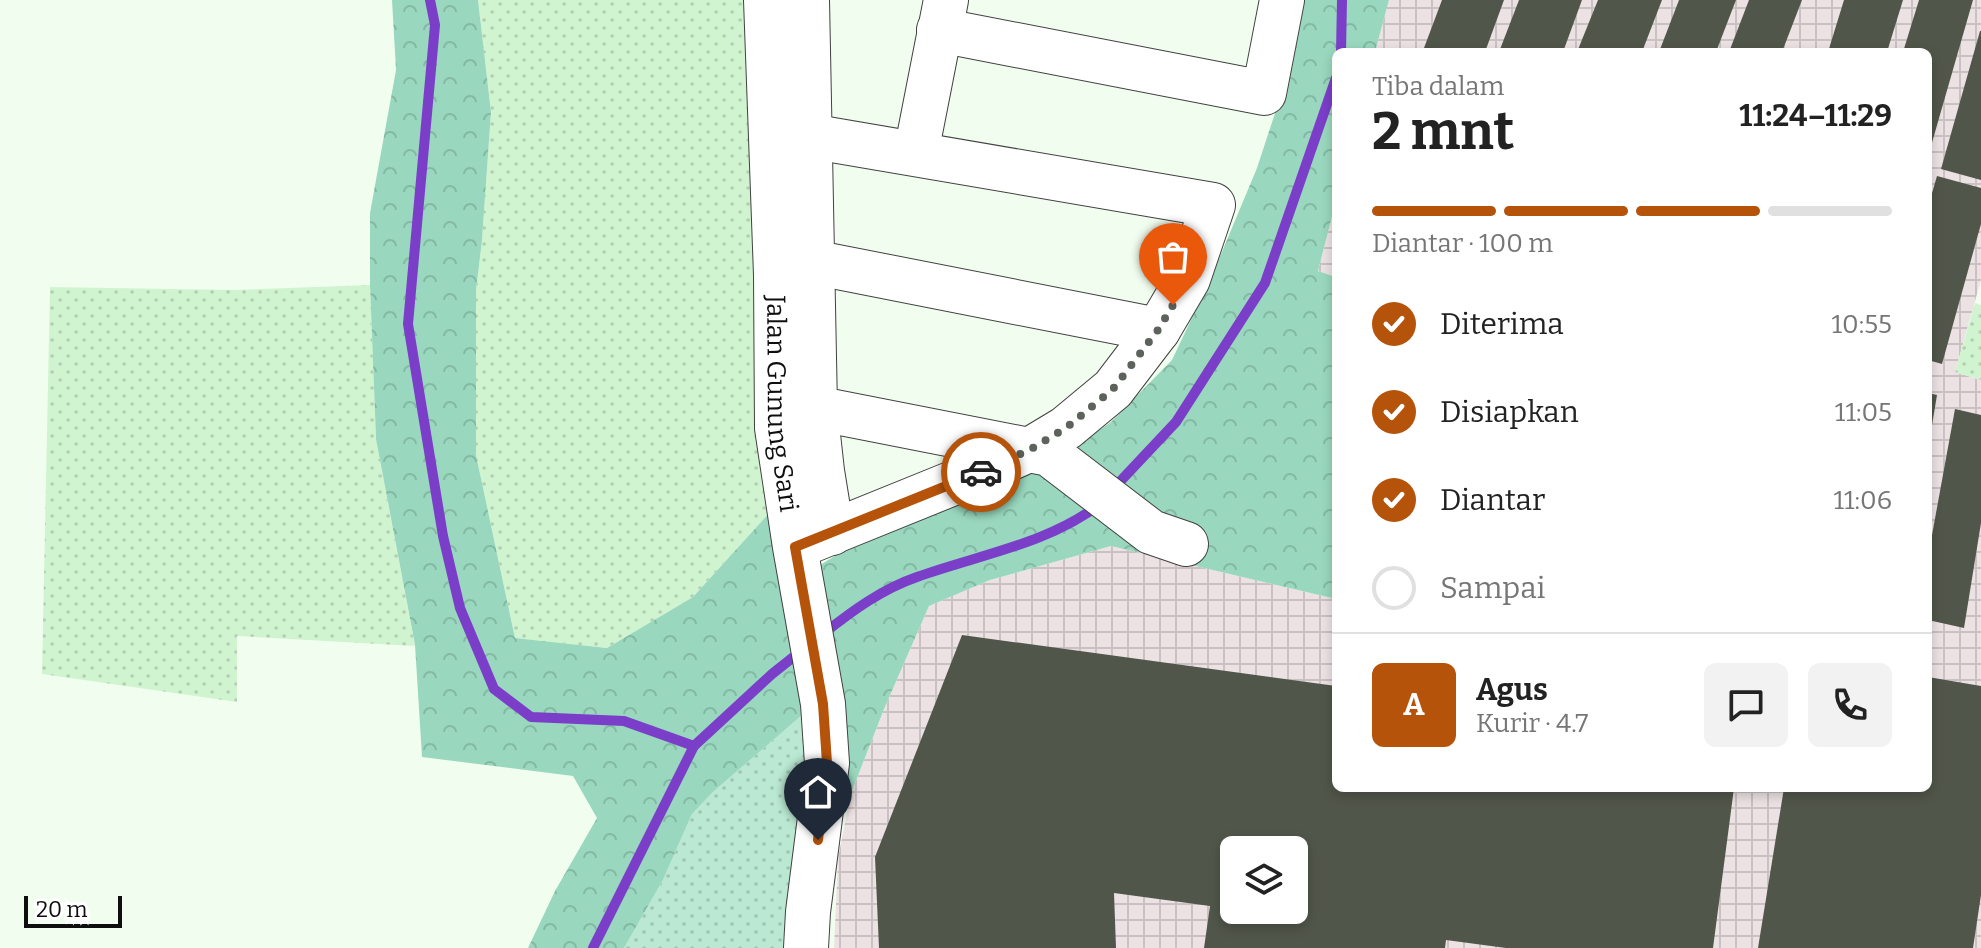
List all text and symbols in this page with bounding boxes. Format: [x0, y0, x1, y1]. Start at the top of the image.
text: Tiba dalam [1372, 71, 1504, 102]
text: 11:24–11:29 [1739, 98, 1892, 134]
text: 2 mnt [1372, 100, 1514, 163]
pin [1139, 223, 1207, 305]
text: Diantar · 100 m [1372, 228, 1553, 259]
icon: bag [1151, 235, 1195, 279]
street label: Jalan Gunung Sari [761, 294, 805, 514]
icon: check [1372, 302, 1416, 346]
text: Diterima [1440, 306, 1564, 342]
text: 10:55 [1832, 309, 1892, 340]
icon: check [1372, 390, 1416, 434]
text: Disiapkan [1440, 394, 1579, 430]
text: 11:05 [1835, 397, 1892, 428]
courier [941, 432, 1021, 512]
icon: car [959, 450, 1003, 494]
icon: check [1372, 478, 1416, 522]
text: Diantar [1440, 482, 1545, 518]
text: 11:06 [1833, 485, 1892, 516]
text: Sampai [1440, 570, 1546, 606]
button: chat [1704, 663, 1788, 747]
button: phone [1808, 663, 1892, 747]
text: Agus [1476, 672, 1548, 708]
text: A [1403, 687, 1425, 723]
text: Kurir · 4.7 [1476, 708, 1588, 739]
pin [784, 758, 852, 840]
icon: home [796, 770, 840, 814]
map controls [1220, 836, 1308, 924]
button: layers [1220, 836, 1308, 924]
scale bar [24, 892, 122, 928]
text: 20 m [36, 896, 87, 923]

